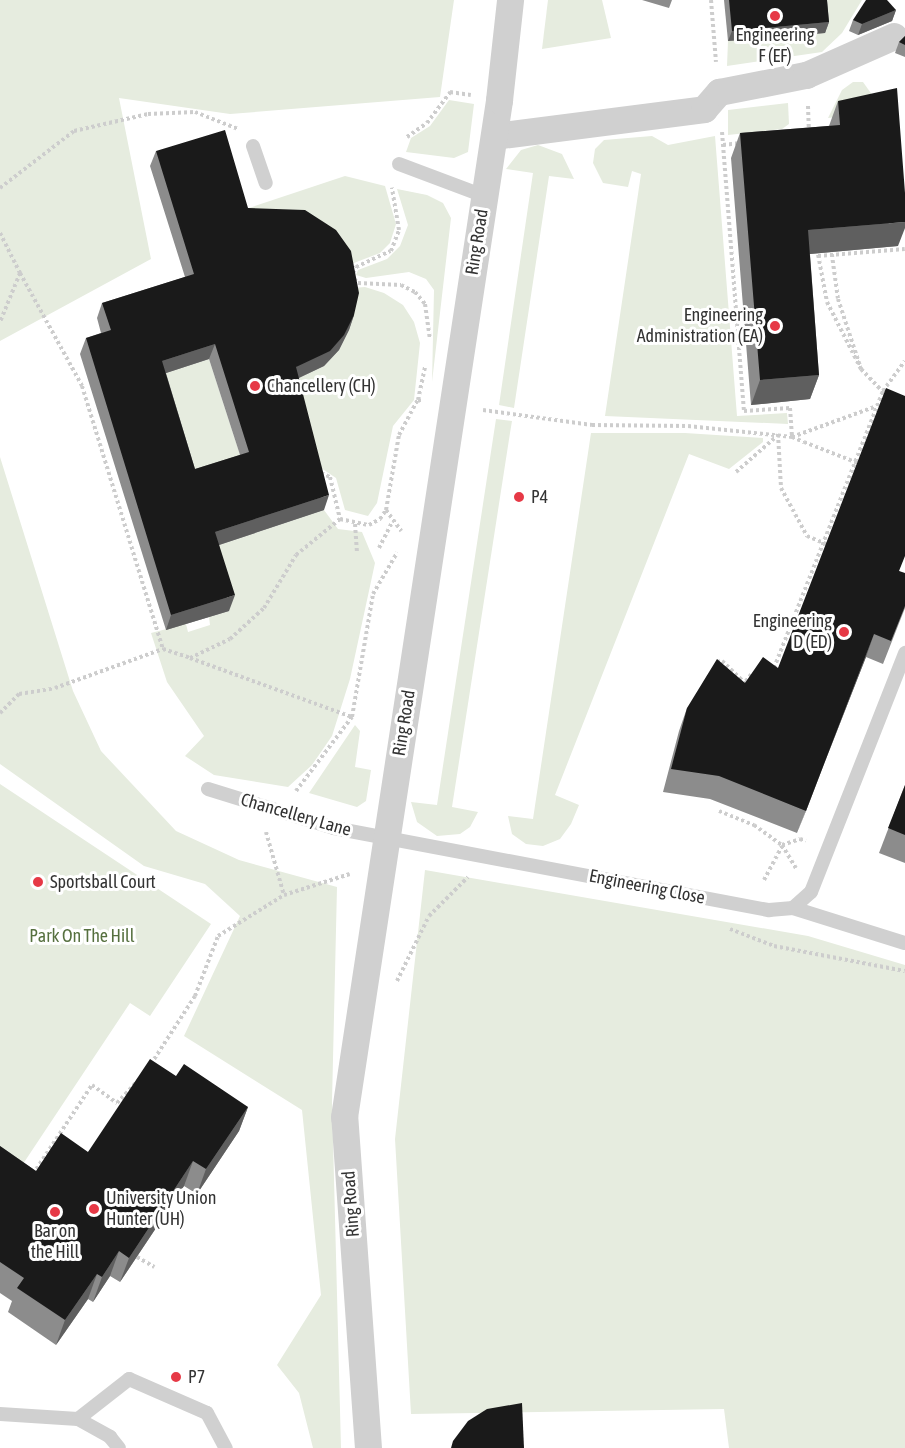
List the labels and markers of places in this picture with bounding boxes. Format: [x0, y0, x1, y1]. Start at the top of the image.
marker: Engineering F (EF) [768, 9, 782, 23]
place label: Engineering F (EF) [735, 25, 815, 68]
place label: Engineering Administration (EA) [637, 305, 763, 348]
marker: Engineering Administration (EA) [768, 319, 782, 333]
place label: Chancellery (CH) [267, 375, 376, 397]
marker: Chancellery (CH) [248, 379, 262, 393]
place label: P4 [531, 486, 548, 508]
marker: P4 [512, 490, 526, 504]
place label: Engineering D (ED) [753, 611, 832, 654]
marker: Engineering D (ED) [837, 625, 851, 639]
place label: Sportsball Court [50, 871, 156, 893]
marker: Sportsball Court [31, 875, 45, 889]
place label: University Union Hunter (UH) [106, 1188, 216, 1230]
marker: University Union Hunter (UH) [87, 1202, 101, 1216]
marker: Bar on the Hill [48, 1205, 62, 1219]
place label: Bar on the Hill [31, 1221, 79, 1264]
place label: P7 [188, 1366, 205, 1388]
marker: P7 [169, 1370, 183, 1384]

